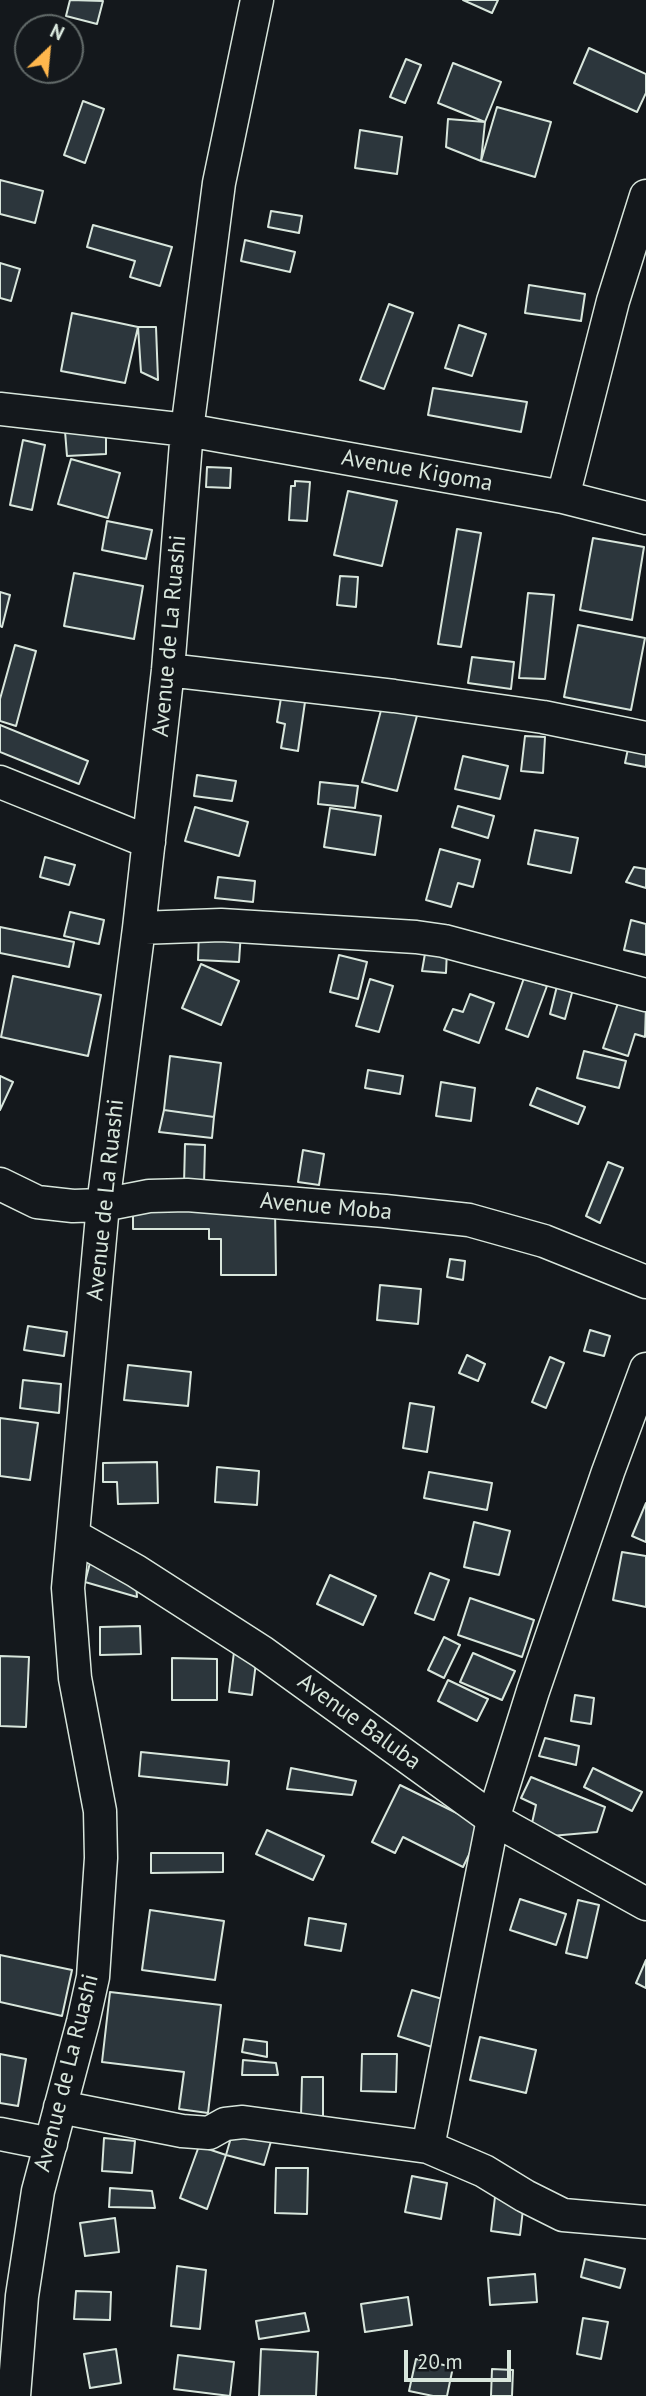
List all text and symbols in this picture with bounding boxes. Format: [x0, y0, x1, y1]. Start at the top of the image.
north arrow [14, 14, 84, 84]
text: N [46, 18, 68, 45]
street label: Avenue Kigoma [339, 444, 495, 498]
street label: Avenue de La Ruashi [147, 534, 193, 738]
street label: Avenue de La Ruashi [82, 1098, 130, 1302]
street label: Avenue Moba [259, 1187, 393, 1227]
street label: Avenue Baluba [292, 1668, 426, 1776]
street label: Avenue de La Ruashi [29, 1971, 105, 2175]
scale bar [408, 2336, 515, 2380]
text: 20 m [417, 2348, 463, 2375]

